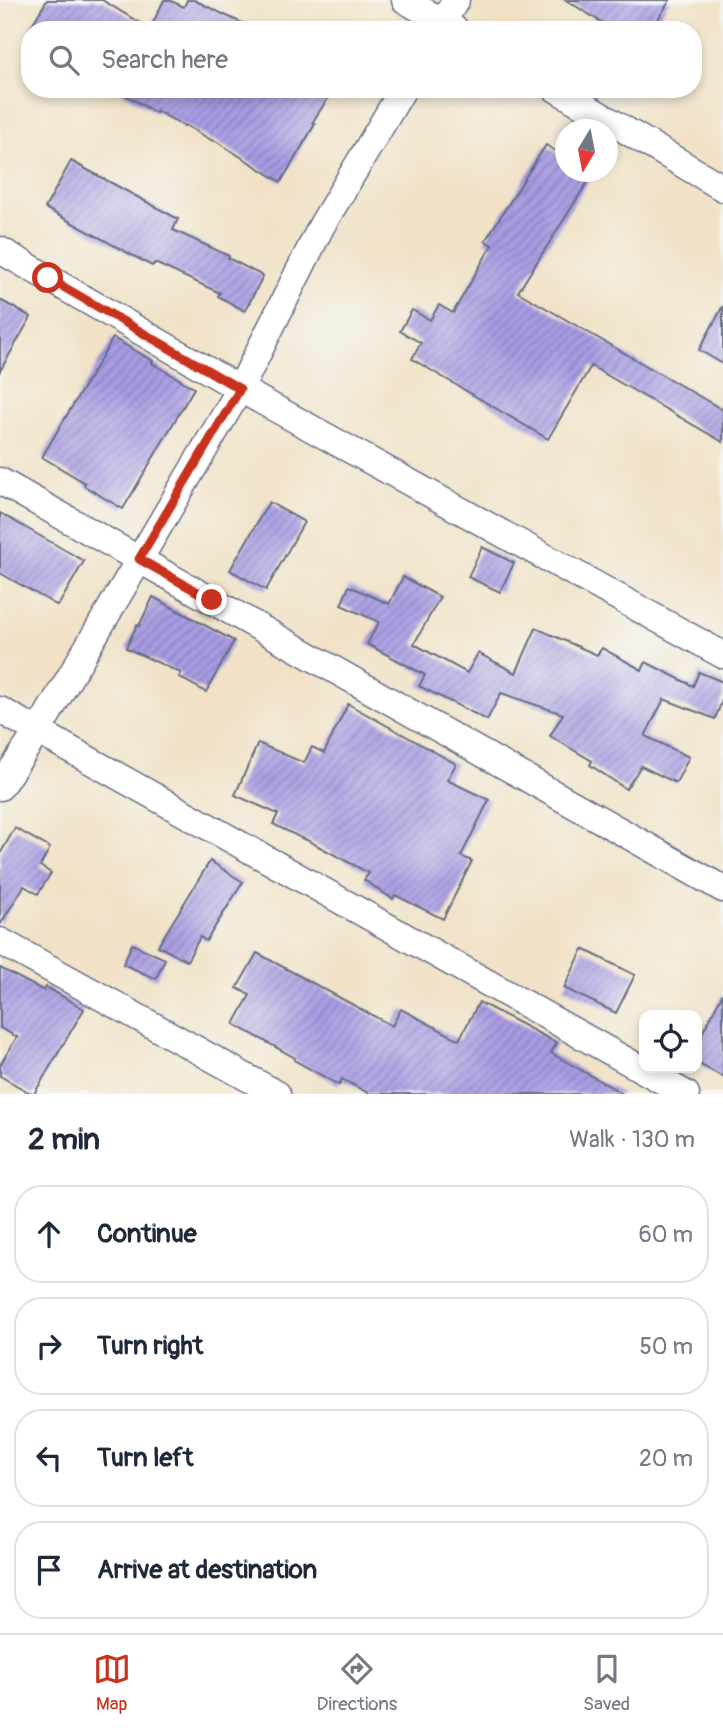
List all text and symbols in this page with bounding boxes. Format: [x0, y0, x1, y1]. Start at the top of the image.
search box [21, 21, 702, 98]
icon: search [45, 41, 83, 79]
text: Search here [101, 44, 228, 76]
north arrow [555, 119, 618, 182]
route start [32, 262, 63, 293]
route end [196, 584, 227, 615]
map controls [639, 1010, 702, 1073]
button: locate [639, 1010, 702, 1073]
text: 2 min [28, 1121, 100, 1158]
text: Walk · 130 m [569, 1125, 695, 1154]
icon: ahead [30, 1215, 68, 1253]
text: Continue [97, 1218, 197, 1250]
text: 60 m [638, 1220, 693, 1249]
icon: right [30, 1327, 68, 1365]
text: Turn right [97, 1330, 203, 1362]
text: 50 m [639, 1332, 693, 1361]
icon: left [30, 1439, 68, 1477]
text: Turn left [97, 1442, 193, 1474]
text: 20 m [639, 1444, 693, 1473]
icon: arrive [30, 1551, 68, 1589]
text: Arrive at destination [97, 1554, 317, 1586]
tab: Map [93, 1650, 131, 1716]
tab: Directions [317, 1650, 397, 1716]
tab: Saved [583, 1650, 630, 1716]

